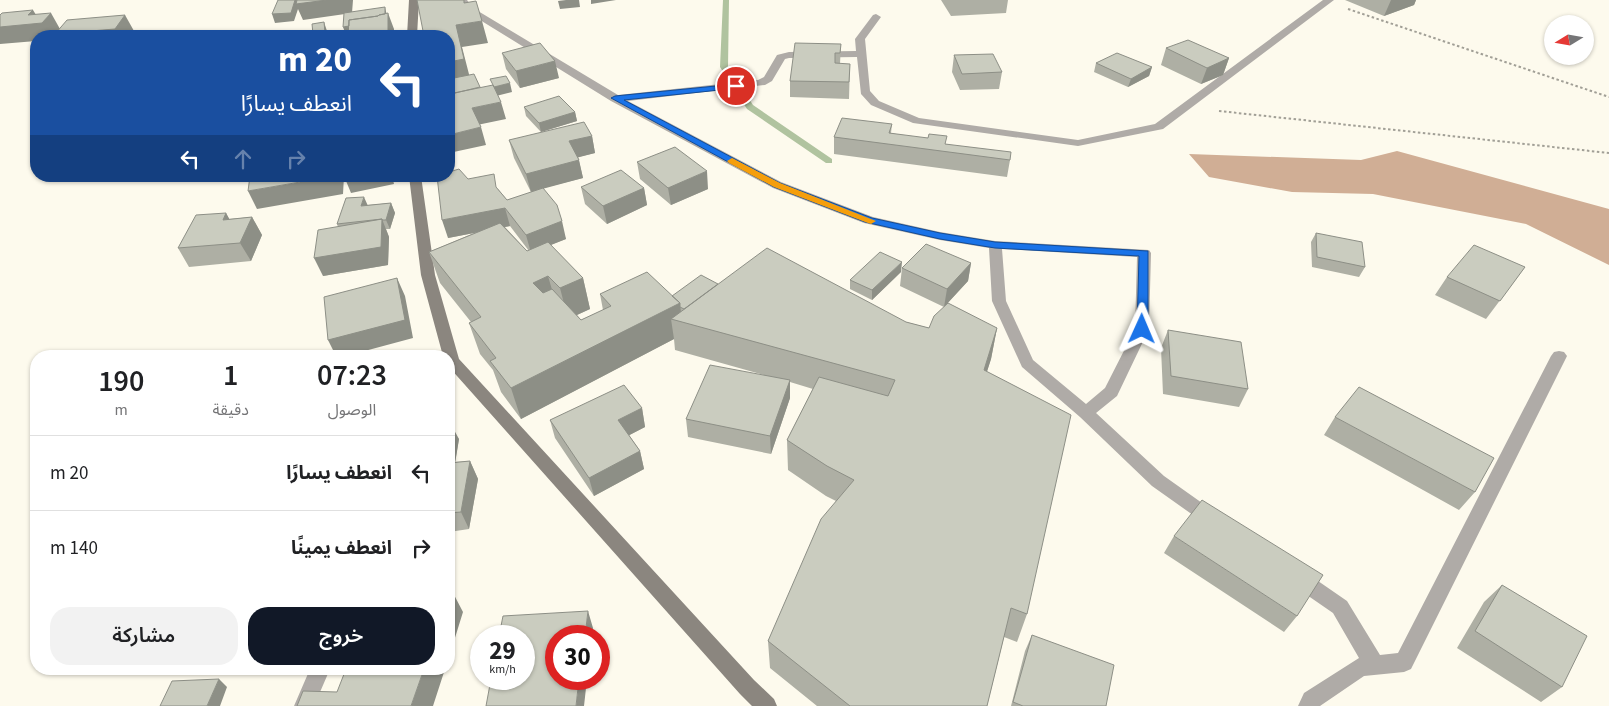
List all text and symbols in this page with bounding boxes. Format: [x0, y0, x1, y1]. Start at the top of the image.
north arrow [1544, 15, 1594, 65]
map controls [1544, 15, 1594, 65]
text: 20 m [278, 35, 352, 85]
icon: left [370, 50, 435, 115]
pin [715, 65, 757, 107]
icon: arrive [722, 72, 750, 100]
text: انعطف يسارًا [241, 88, 352, 120]
icon: left [176, 145, 204, 173]
icon: ahead [229, 145, 257, 173]
icon: right [282, 145, 310, 173]
position arrow [1115, 302, 1167, 354]
text: 1 [223, 354, 238, 397]
text: 07:23 [317, 354, 387, 397]
text: 190 [98, 360, 144, 403]
text: m [115, 399, 128, 421]
text: دقيقة [212, 399, 249, 421]
text: الوصول [328, 399, 376, 421]
icon: left [407, 459, 435, 487]
text: 20 m [50, 460, 88, 487]
text: انعطف يسارًا [286, 460, 392, 487]
icon: right [407, 534, 435, 562]
text: 140 m [50, 535, 98, 562]
text: انعطف يمينًا [291, 535, 392, 562]
button: مشاركة [50, 607, 238, 665]
button: خروج [248, 607, 435, 665]
speed limit sign: 30 [545, 625, 610, 690]
text: 29 [489, 633, 516, 669]
text: km/h [489, 661, 516, 678]

